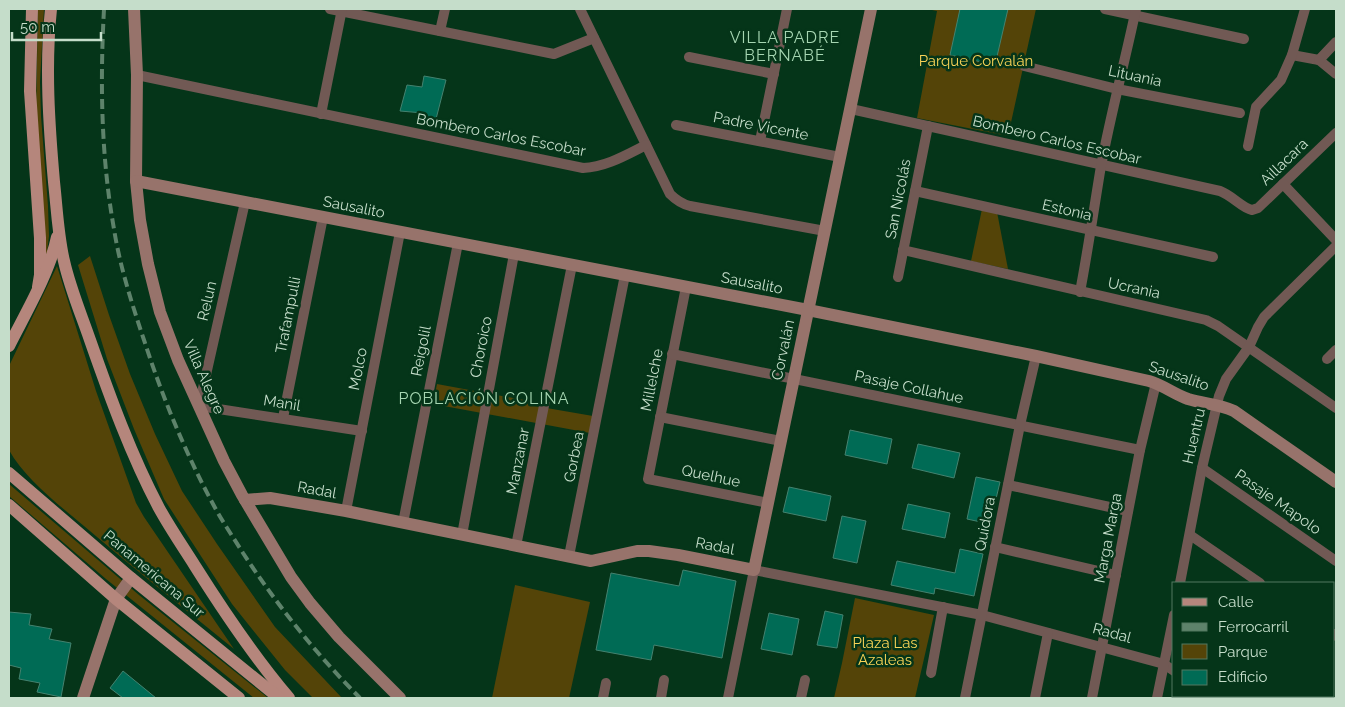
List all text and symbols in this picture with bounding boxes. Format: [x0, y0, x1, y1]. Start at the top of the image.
scale bar [12, 10, 101, 42]
text: 50 m [20, 18, 55, 36]
district label: VILLA PADRE BERNABÉ [730, 28, 840, 65]
park label: Parque Corvalán [919, 52, 1033, 70]
street label: Lituania [1107, 62, 1163, 90]
street label: Padre Vicente [712, 108, 810, 144]
street label: Bombero Carlos Escobar [415, 110, 588, 160]
street label: Bombero Carlos Escobar [971, 112, 1144, 168]
street label: Aillacara [1256, 135, 1312, 189]
street label: San Nicolás [881, 157, 915, 241]
street label: Sausalito [321, 192, 387, 222]
street label: Estonia [1040, 196, 1094, 224]
street label: Sausalito [719, 268, 785, 298]
street label: Ucrania [1106, 274, 1162, 302]
street label: Trafampulli [272, 275, 304, 355]
street label: Relun [194, 279, 220, 323]
street label: Choroico [466, 315, 496, 379]
street label: Corvalán [768, 318, 798, 382]
street label: Reigolil [407, 323, 435, 378]
street label: Villa Alegre [180, 337, 228, 417]
street label: Molco [345, 346, 371, 392]
street label: Millelche [637, 347, 667, 413]
street label: Sausalito [1146, 357, 1212, 395]
street label: Pasaje Collahue [853, 367, 965, 407]
district label: POBLACIÓN COLINA [398, 388, 570, 408]
street label: Manil [262, 391, 303, 415]
street label: Huentru [1179, 406, 1209, 466]
street label: Manzanar [503, 425, 533, 496]
street label: Gorbea [560, 430, 588, 484]
street label: Quelhue [680, 461, 742, 491]
street label: Pasaje Mapolo [1231, 466, 1325, 538]
street label: Radal [296, 478, 339, 502]
street label: Marga Marga [1090, 491, 1126, 585]
street label: Quidora [971, 495, 999, 553]
street label: Panamericana Sur [100, 527, 209, 622]
street label: Radal [694, 533, 737, 559]
legend [1172, 582, 1335, 697]
text: Calle [1218, 593, 1254, 611]
text: Ferrocarril [1218, 618, 1290, 636]
street label: Radal [1091, 619, 1134, 647]
park label: Plaza Las Azaleas [852, 634, 918, 669]
text: Parque [1218, 643, 1268, 661]
text: Edificio [1218, 668, 1268, 686]

